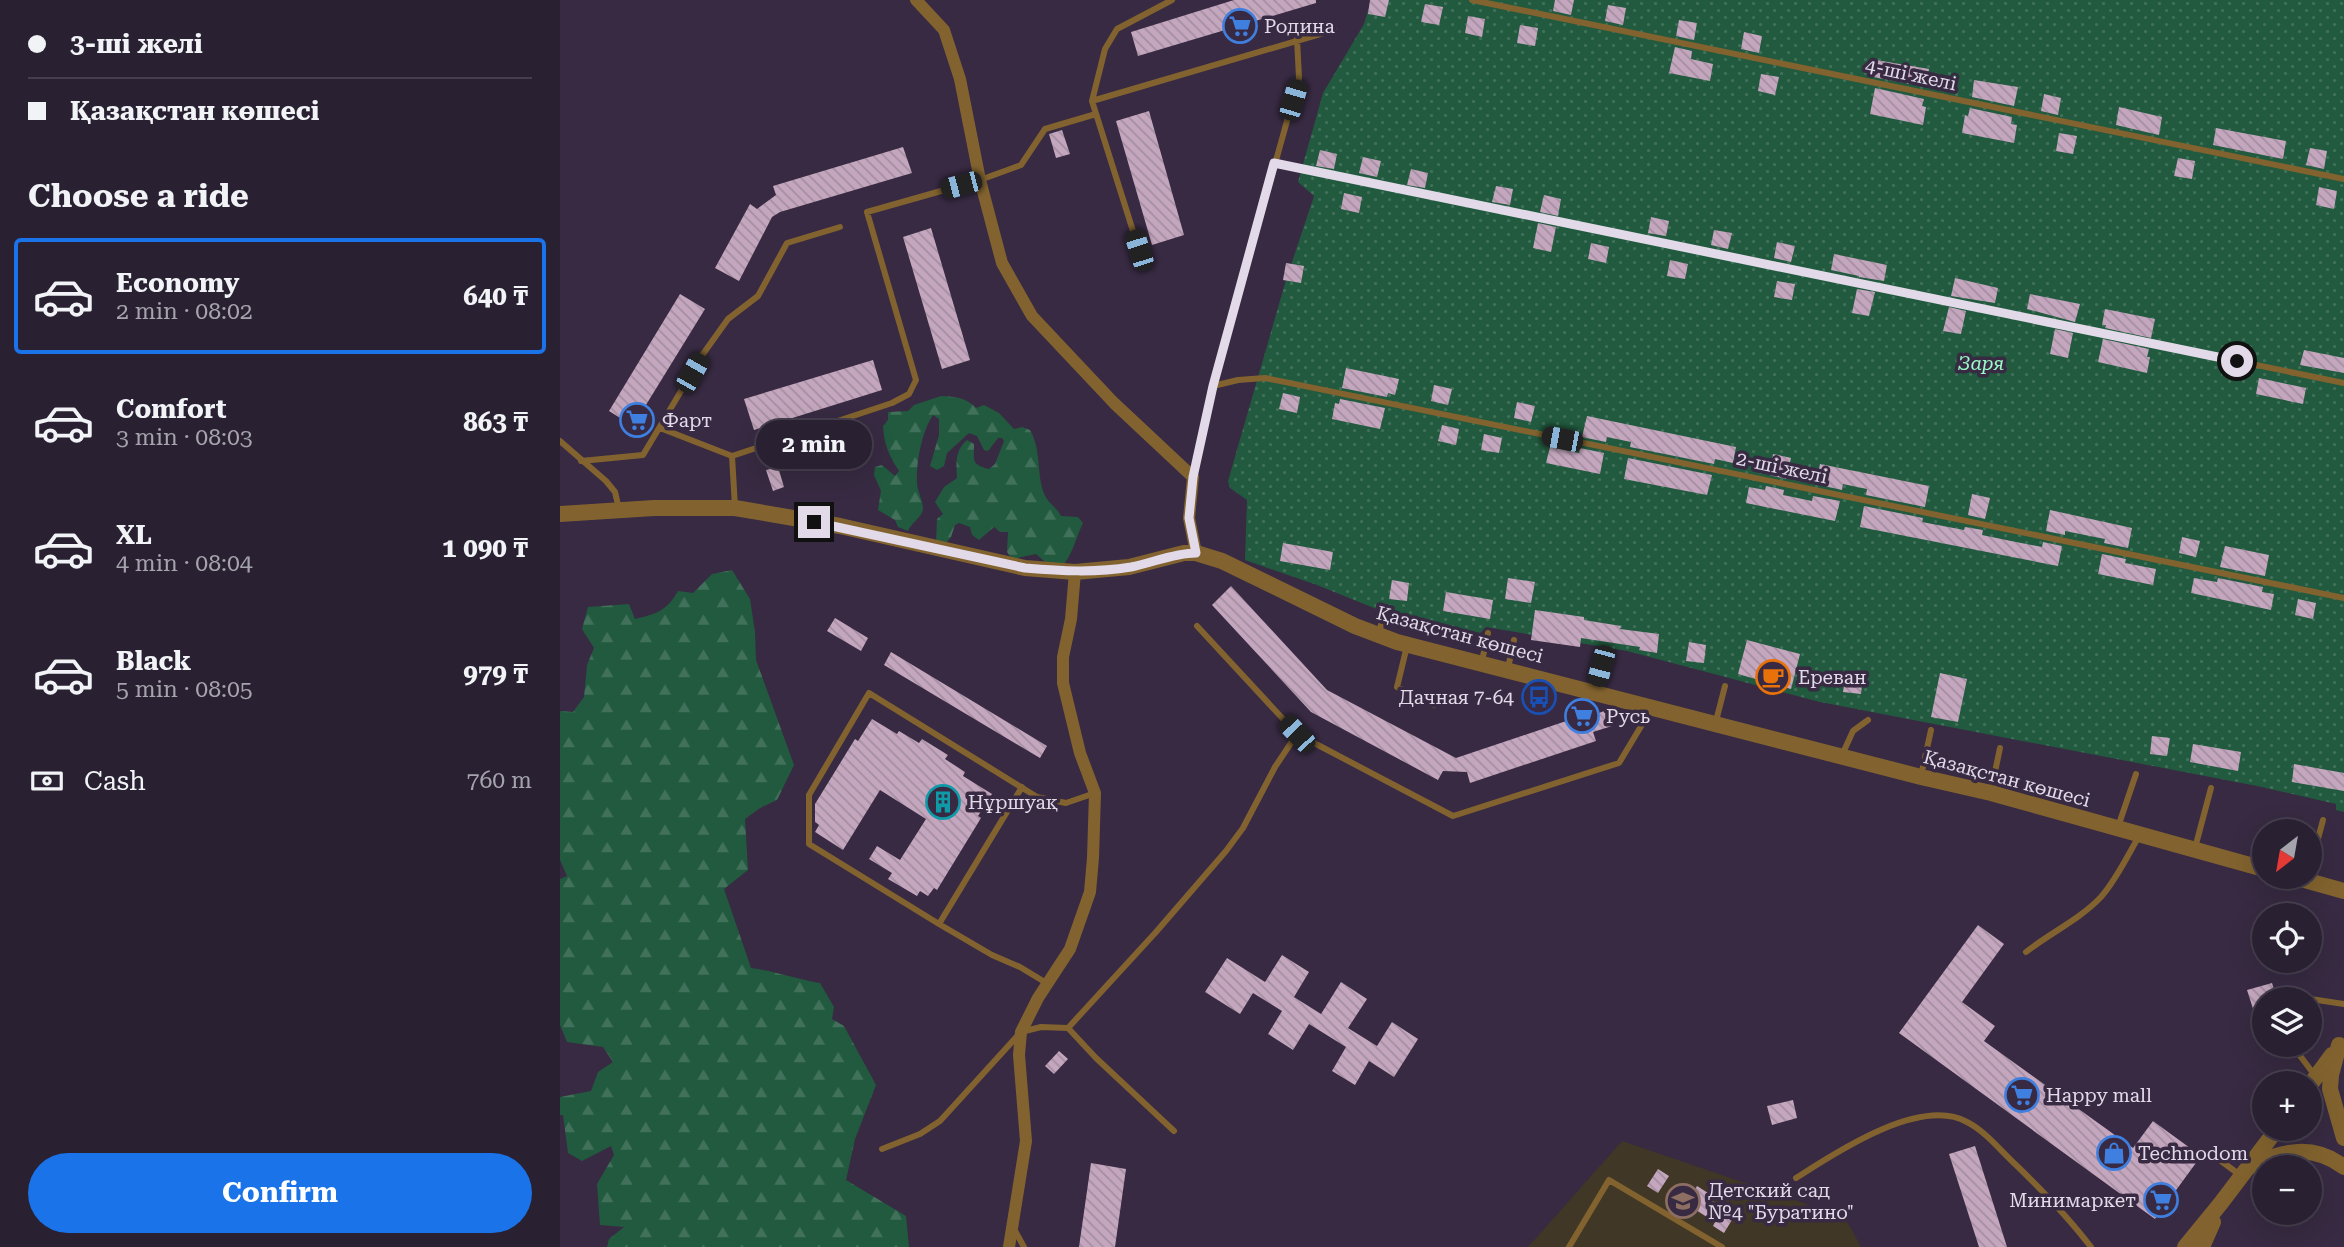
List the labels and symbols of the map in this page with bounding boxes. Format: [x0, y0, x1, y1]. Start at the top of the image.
supermarket icon: Родина [1221, 7, 1259, 45]
place label: Родина [1264, 15, 1335, 38]
street label: 4-ші желі [1863, 54, 1959, 95]
car [1278, 77, 1309, 123]
car [938, 169, 985, 201]
car [1123, 227, 1156, 273]
route start [2221, 345, 2253, 377]
car [673, 350, 712, 396]
park label: Заря [1958, 352, 2004, 375]
supermarket icon: Фарт [618, 401, 656, 439]
place label: Фарт [662, 409, 712, 432]
callout: 2 min [756, 420, 872, 470]
car [1540, 425, 1585, 453]
street label: 2-ші желі [1734, 447, 1830, 488]
route end [798, 506, 830, 538]
street label: Қазақстан көшесі [1374, 601, 1546, 668]
car [1586, 643, 1617, 689]
cafe icon: Ереван [1754, 658, 1792, 696]
place label: Ереван [1798, 666, 1866, 689]
bus stop icon: Дачная 7-64 [1520, 678, 1558, 716]
place label: Дачная 7-64 [1399, 686, 1514, 709]
supermarket icon: Русь [1563, 697, 1601, 735]
place label: Русь [1606, 705, 1650, 728]
car [1275, 711, 1320, 757]
street label: Қазақстан көшесі [1921, 745, 2093, 812]
building icon: Нұршуақ [924, 783, 962, 821]
place label: Нұршуақ [968, 791, 1058, 814]
north arrow [2252, 819, 2322, 889]
supermarket icon: Happy mall [2003, 1076, 2041, 1114]
place label: Happy mall [2046, 1084, 2152, 1107]
shop icon: Technodom [2095, 1134, 2133, 1172]
place label: Technodom [2138, 1142, 2248, 1165]
place label: Детский сад №4 "Буратино" [1708, 1179, 1854, 1224]
supermarket icon: Минимаркет [2142, 1181, 2180, 1219]
school or university icon: Детский сад №4 "Буратино" [1664, 1182, 1702, 1220]
place label: Минимаркет [2009, 1189, 2136, 1212]

